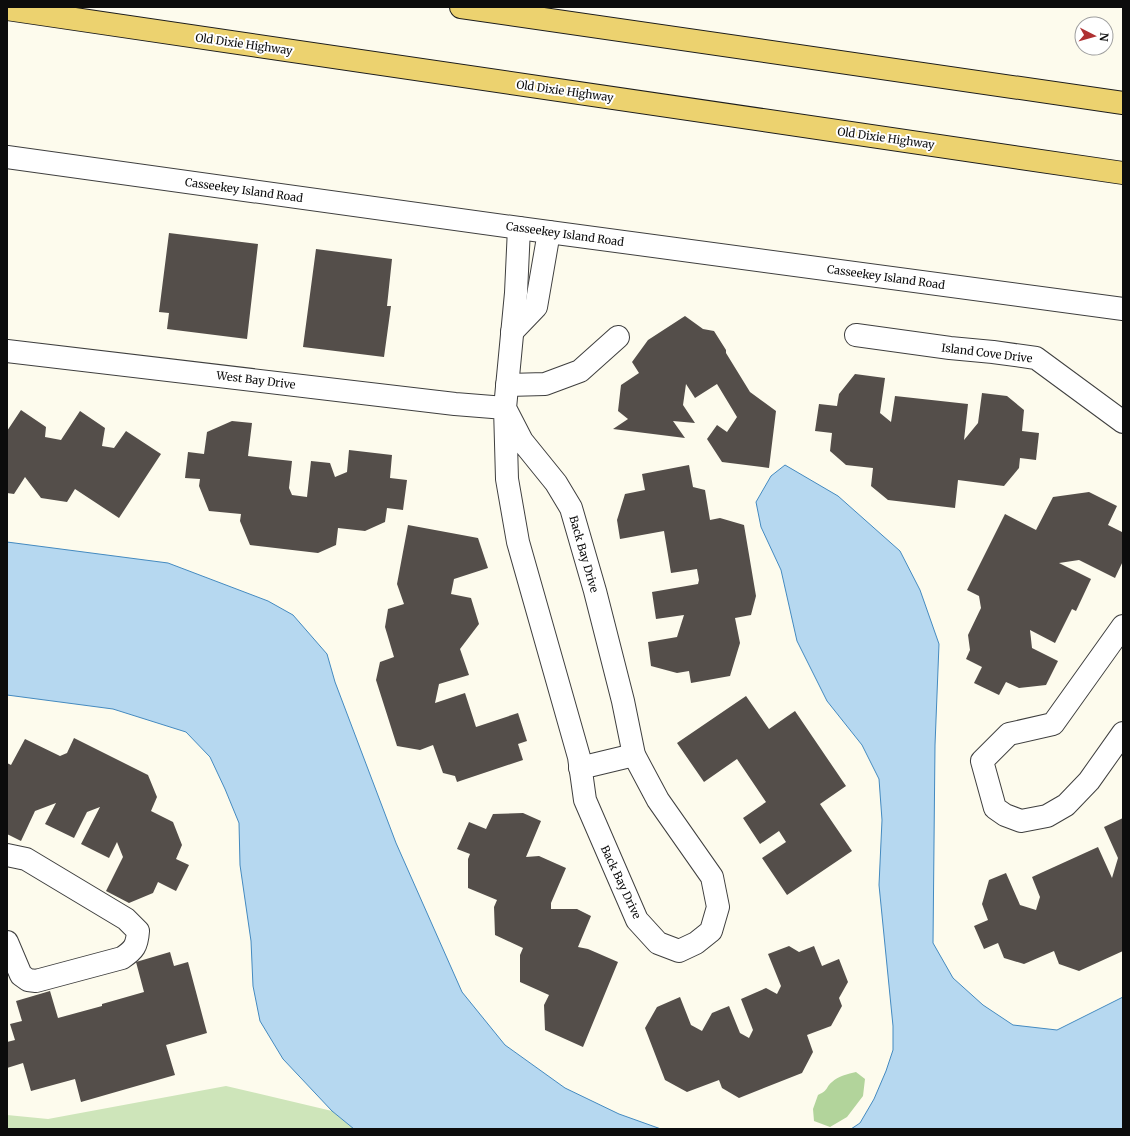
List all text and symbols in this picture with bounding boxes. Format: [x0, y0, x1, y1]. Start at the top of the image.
north arrow [1074, 16, 1114, 56]
street label: Old Dixie Highway [195, 30, 294, 58]
text: N [1096, 32, 1111, 42]
street label: Old Dixie Highway [516, 77, 615, 105]
street label: Old Dixie Highway [837, 124, 936, 152]
street label: Casseekey Island Road [184, 175, 304, 205]
street label: Casseekey Island Road [505, 219, 625, 249]
street label: Casseekey Island Road [826, 262, 946, 292]
street label: Island Cove Drive [941, 340, 1034, 366]
street label: West Bay Drive [215, 368, 297, 392]
street label: Back Bay Drive [566, 514, 602, 594]
street label: Back Bay Drive [598, 843, 644, 921]

